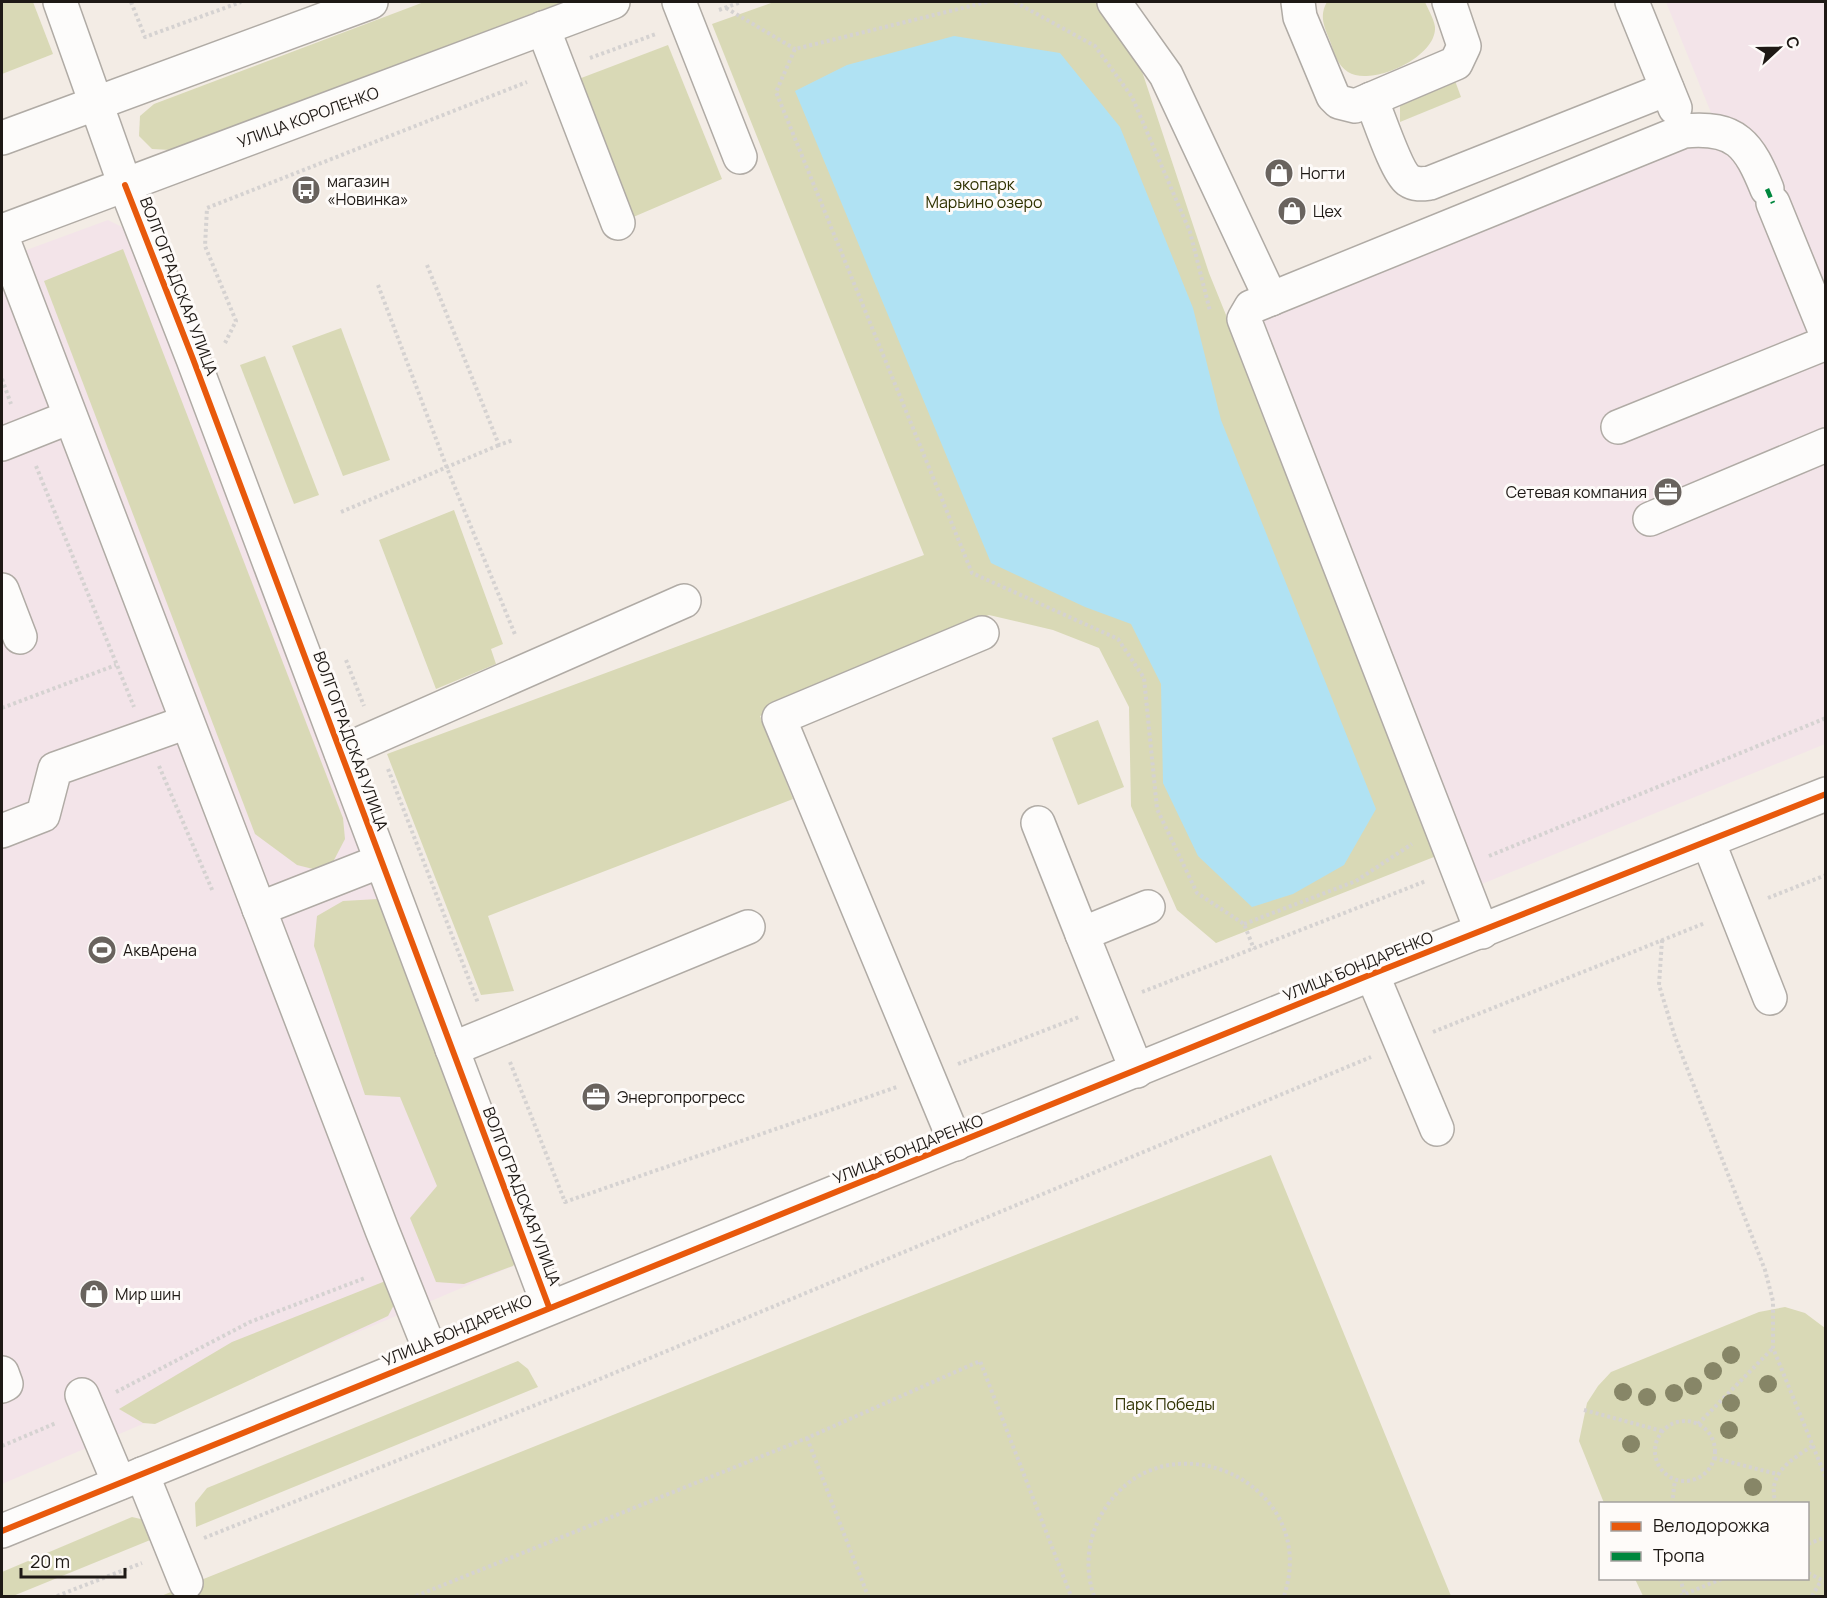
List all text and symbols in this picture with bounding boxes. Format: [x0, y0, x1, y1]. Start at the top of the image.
north arrow [1749, 18, 1809, 78]
text: С [1780, 33, 1805, 52]
street label: УЛИЦА КОРОЛЕНКО [234, 81, 382, 153]
shop icon: Ногти [1263, 157, 1295, 189]
place label: Ногти [1300, 162, 1345, 184]
place label: магазин «Новинка» [327, 170, 409, 210]
park label: экопарк Марьино озеро [925, 173, 1043, 213]
bus stop icon: магазин «Новинка» [290, 174, 322, 206]
street label: ВОЛГОГРАДСКАЯ УЛИЦА [135, 194, 223, 378]
shop icon: Цех [1276, 195, 1308, 227]
place label: Цех [1313, 200, 1342, 222]
office icon: Сетевая компания [1652, 476, 1684, 508]
place label: Сетевая компания [1506, 481, 1647, 503]
street label: ВОЛГОГРАДСКАЯ УЛИЦА [308, 648, 394, 834]
street label: УЛИЦА БОНДАРЕНКО [1280, 926, 1437, 1006]
sports icon: АквАрена [86, 934, 118, 966]
place label: АквАрена [123, 939, 197, 961]
office icon: Энергопрогресс [580, 1081, 612, 1113]
place label: Энергопрогресс [617, 1086, 745, 1108]
street label: ВОЛГОГРАДСКАЯ УЛИЦА [478, 1104, 566, 1288]
street label: УЛИЦА БОНДАРЕНКО [830, 1109, 987, 1189]
shop icon: Мир шин [78, 1278, 110, 1310]
place label: Мир шин [115, 1283, 181, 1305]
street label: УЛИЦА БОНДАРЕНКО [379, 1288, 535, 1371]
park label: Парк Победы [1115, 1393, 1215, 1415]
legend [1599, 1502, 1809, 1580]
text: Велодорожка [1653, 1513, 1770, 1537]
scale bar [21, 1541, 124, 1579]
text: Тропа [1653, 1543, 1704, 1567]
text: 20 m [30, 1549, 70, 1573]

